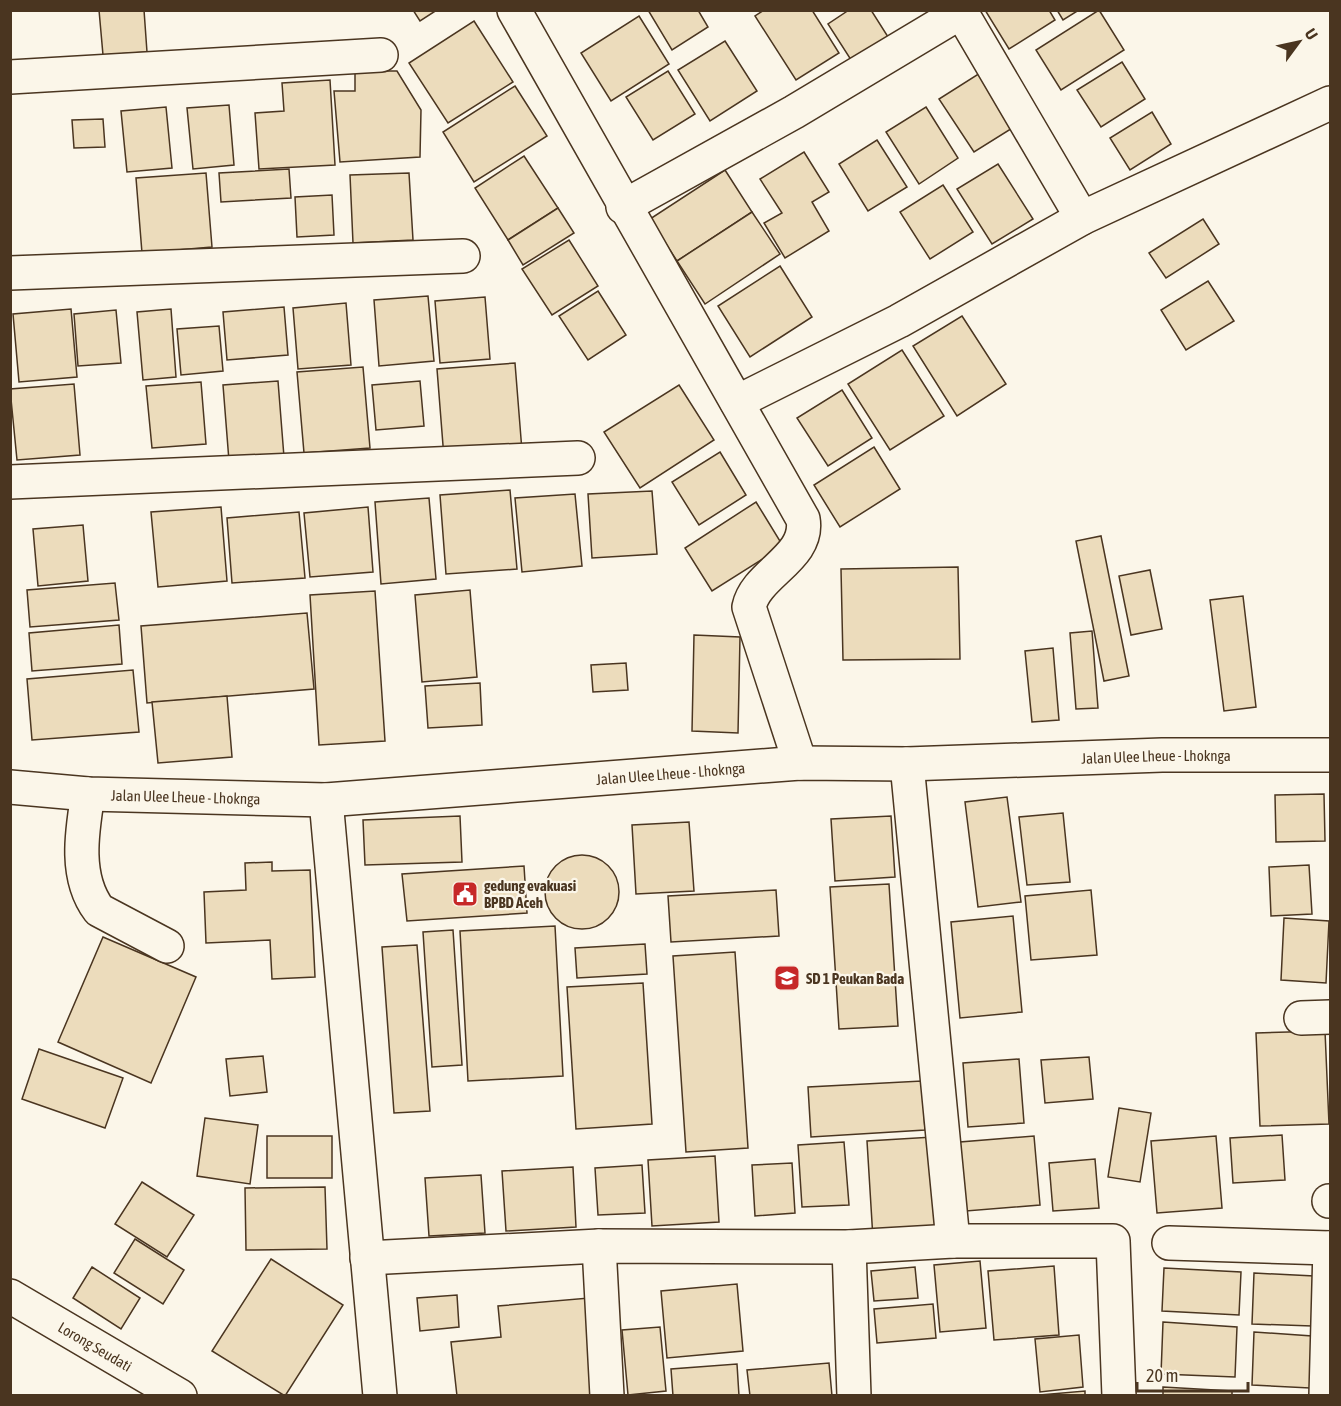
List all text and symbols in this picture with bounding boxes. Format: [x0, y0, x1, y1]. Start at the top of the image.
north arrow [1269, 12, 1329, 72]
text: U [1301, 25, 1322, 43]
street label: Jalan Ulee Lheue - Lhoknga [1081, 747, 1231, 766]
street label: Jalan Ulee Lheue - Lhoknga [595, 759, 746, 787]
street label: Jalan Ulee Lheue - Lhoknga [111, 786, 261, 807]
place label: gedung evakuasi BPBD Aceh [484, 877, 576, 911]
public building icon: gedung evakuasi BPBD Aceh [450, 879, 480, 909]
school or university icon: SD 1 Peukan Bada [772, 963, 802, 993]
place label: SD 1 Peukan Bada [806, 970, 904, 987]
street label: Lorong Seudati [55, 1318, 135, 1374]
scale bar [1137, 1355, 1248, 1393]
text: 20 m [1146, 1365, 1178, 1386]

